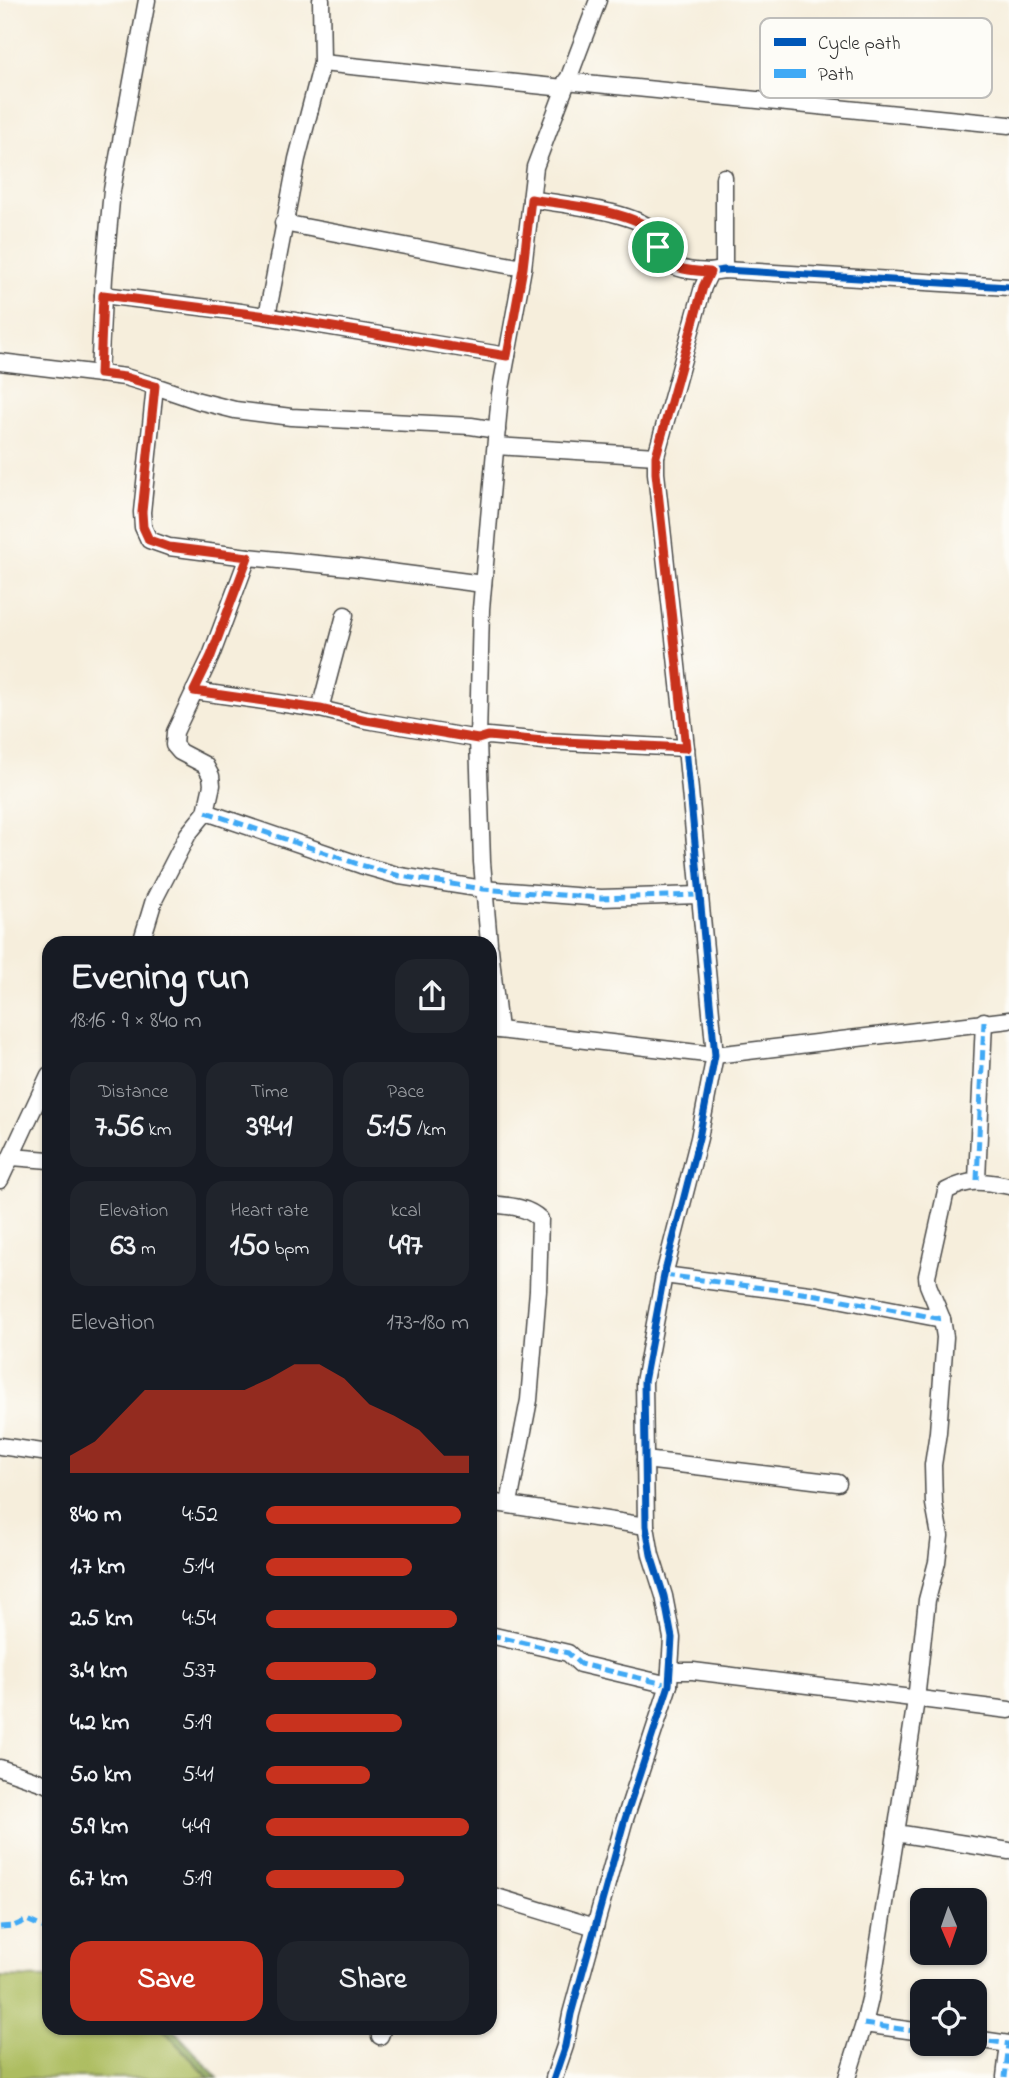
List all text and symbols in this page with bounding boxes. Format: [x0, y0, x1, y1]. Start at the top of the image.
legend [760, 18, 992, 98]
text: Cycle path [818, 31, 900, 59]
text: Path [818, 62, 854, 89]
pin [628, 217, 688, 277]
icon: arrive [639, 228, 677, 266]
text: Evening run [70, 951, 249, 1007]
button: share [395, 959, 469, 1033]
text: 18:16 · 9 × 840 m [70, 1005, 202, 1038]
text: Distance [98, 1079, 168, 1106]
text: Time [251, 1079, 288, 1106]
text: Pace [387, 1079, 424, 1106]
text: 7.56 [95, 1106, 144, 1150]
text: 39:41 [247, 1106, 292, 1150]
text: 5:15 [366, 1106, 412, 1150]
text: km [144, 1117, 172, 1144]
text: /km [412, 1117, 446, 1144]
text: Elevation [98, 1198, 168, 1225]
text: Heart rate [231, 1198, 308, 1225]
text: kcal [391, 1198, 421, 1225]
text: 63 [111, 1225, 136, 1269]
text: 150 [230, 1225, 269, 1269]
text: 497 [389, 1225, 423, 1269]
text: m [136, 1236, 156, 1263]
text: bpm [269, 1236, 309, 1263]
text: Elevation [70, 1307, 155, 1340]
text: 173–180 m [387, 1307, 469, 1340]
text: 840 m [70, 1499, 122, 1532]
text: 4:52 [182, 1499, 218, 1532]
text: 1.7 km [70, 1551, 125, 1584]
text: 5:14 [182, 1551, 214, 1584]
text: 2.5 km [70, 1603, 133, 1636]
text: 4:54 [182, 1603, 216, 1636]
text: 3.4 km [70, 1655, 127, 1688]
text: 5:37 [182, 1655, 216, 1688]
text: 4.2 km [70, 1707, 129, 1740]
text: 5:19 [182, 1707, 211, 1740]
text: 5.0 km [70, 1759, 131, 1792]
text: 5:41 [182, 1759, 214, 1792]
text: 5.9 km [70, 1811, 128, 1844]
text: 4:49 [182, 1811, 210, 1844]
text: 6.7 km [70, 1863, 128, 1896]
text: 5:19 [182, 1863, 211, 1896]
north arrow [910, 1888, 987, 1965]
map controls [910, 1888, 987, 2056]
button: Save [70, 1941, 263, 2021]
button: Share [277, 1941, 469, 2021]
button: locate [910, 1979, 987, 2056]

